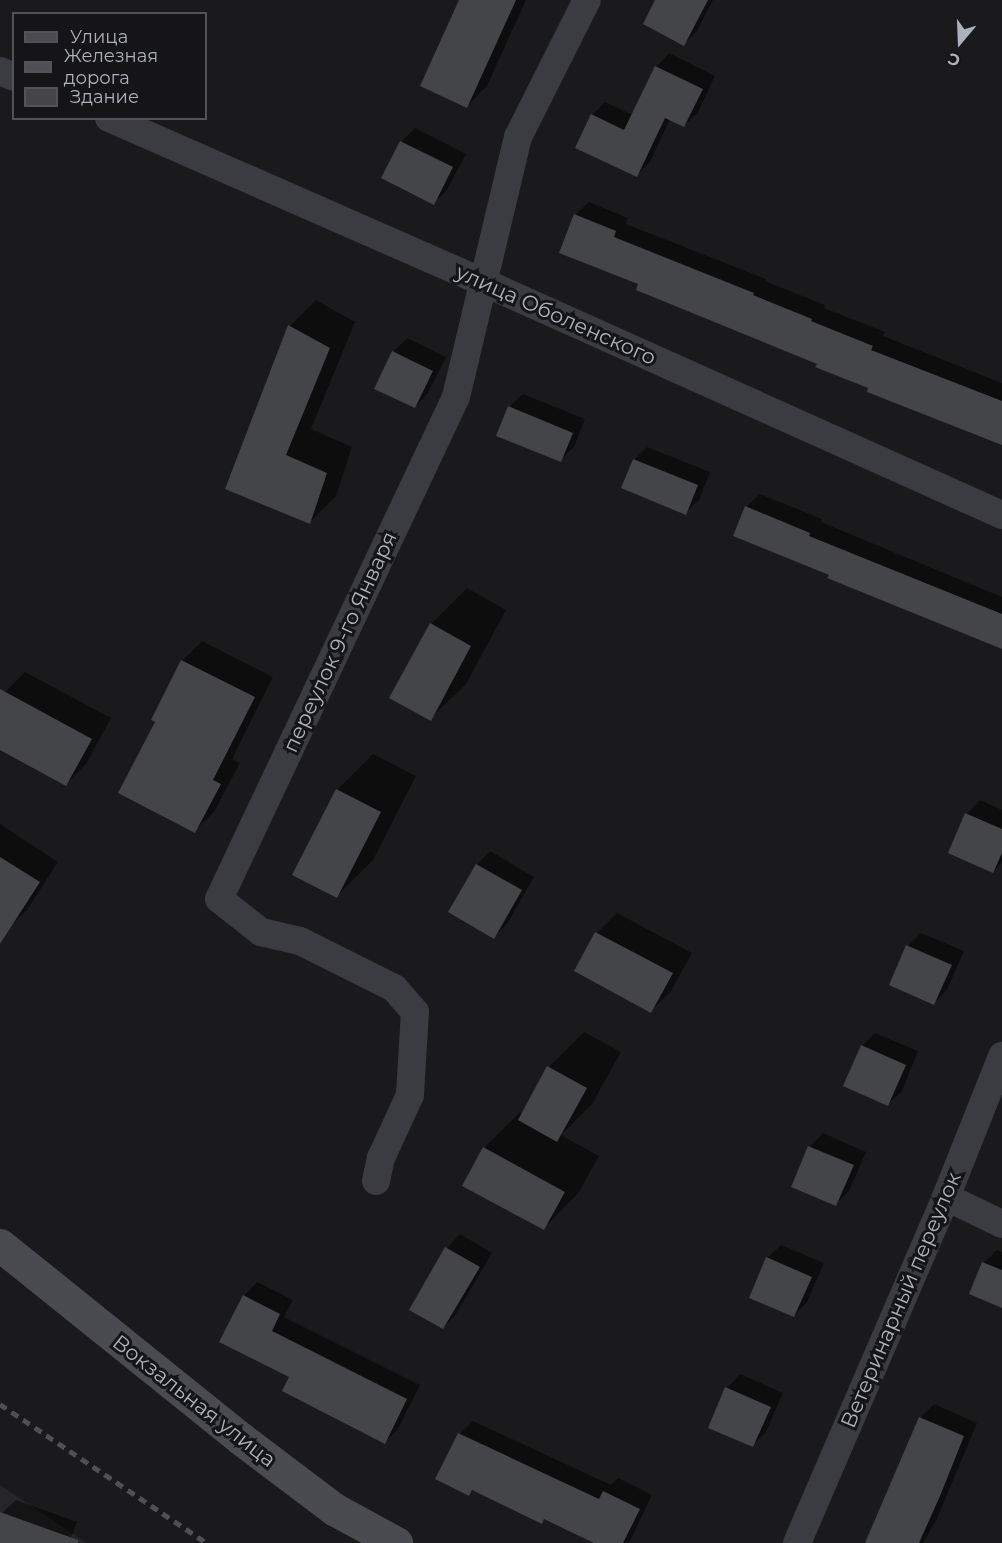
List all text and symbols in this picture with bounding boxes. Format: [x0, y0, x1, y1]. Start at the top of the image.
legend [12, 12, 207, 120]
north arrow [930, 12, 990, 72]
text: Улица [70, 26, 128, 48]
text: Железная дорога [64, 45, 158, 89]
text: С [945, 49, 963, 70]
text: Здание [70, 86, 139, 108]
street label: улица Оболенского [452, 259, 660, 371]
street label: переулок 9-го Января [278, 528, 402, 756]
street label: Ветеринарный переулок [836, 1168, 966, 1432]
street label: Вокзальная улица [107, 1329, 281, 1473]

